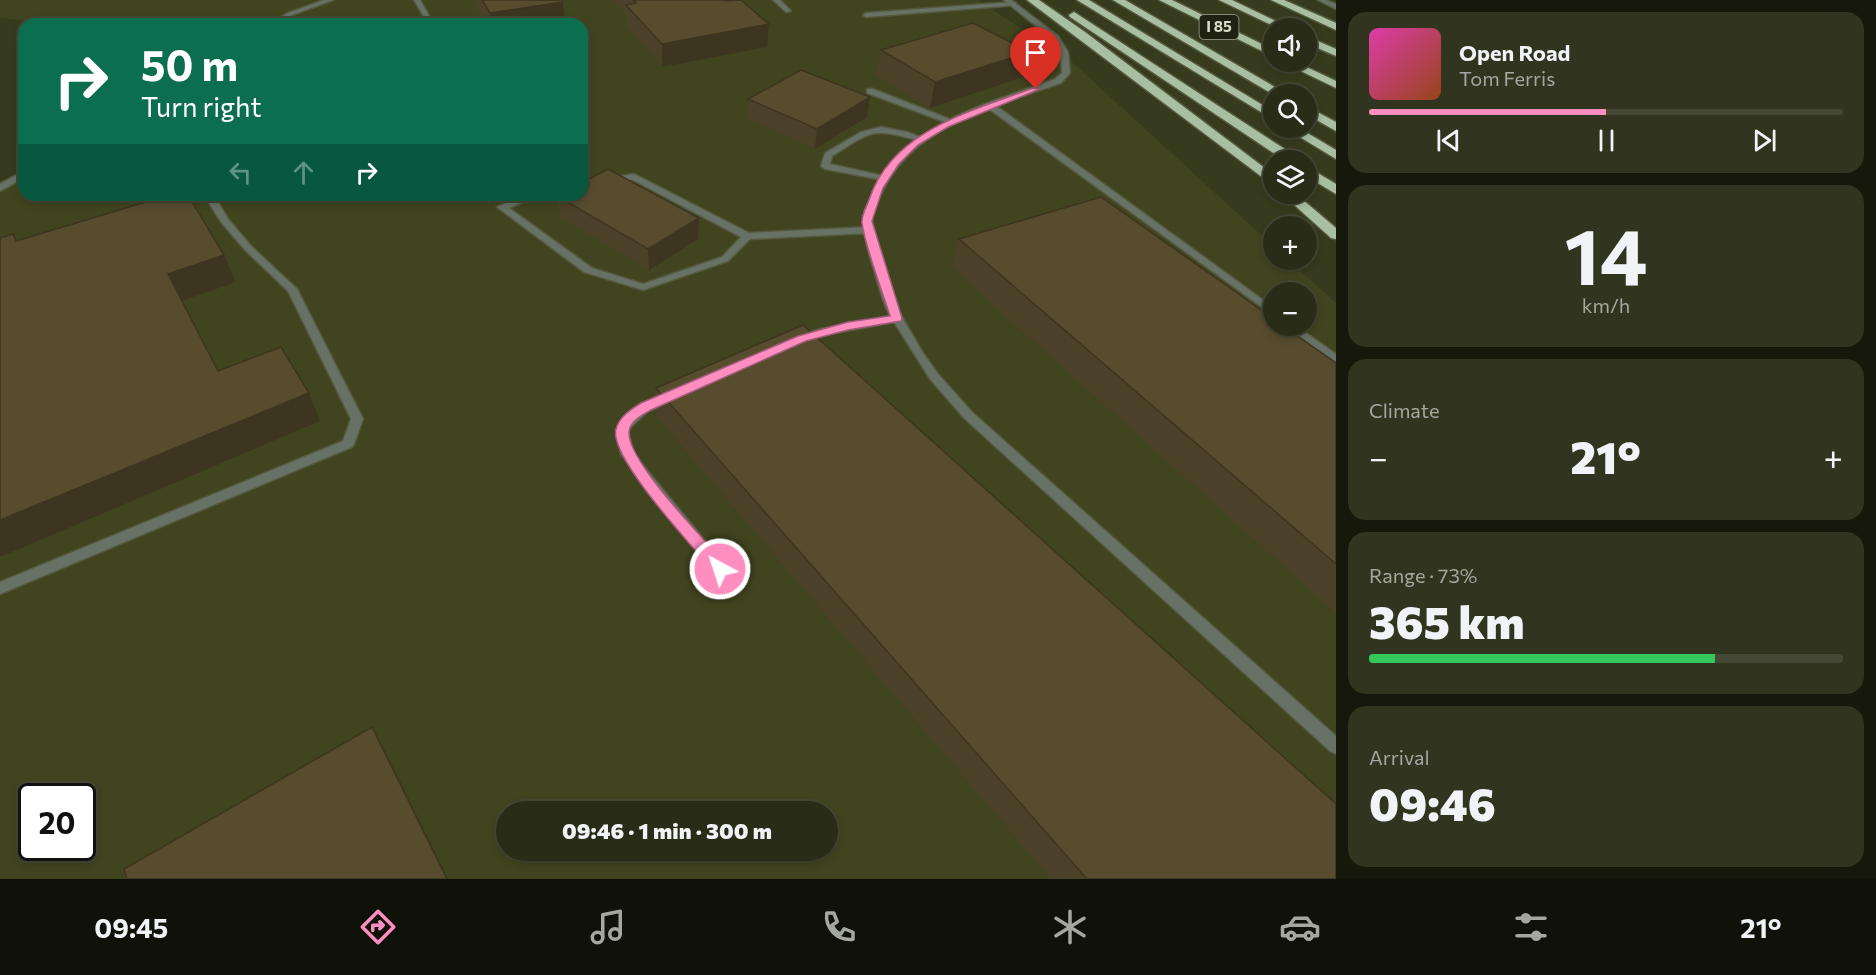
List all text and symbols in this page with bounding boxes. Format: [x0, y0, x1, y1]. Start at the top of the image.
road number: I 85 [1200, 15, 1238, 39]
map controls [1263, 18, 1317, 336]
button: sound [1263, 18, 1317, 72]
pin [1010, 27, 1061, 89]
icon: arrive [1019, 36, 1052, 69]
text: 50 m [141, 38, 238, 90]
text: Open Road [1459, 39, 1570, 66]
icon: right [42, 42, 120, 120]
text: Tom Ferris [1459, 66, 1555, 90]
button: search [1263, 84, 1317, 138]
text: Turn right [141, 90, 261, 123]
icon: previous [1432, 124, 1465, 157]
icon: pause [1590, 124, 1623, 157]
icon: next [1748, 124, 1781, 157]
button: layers [1263, 150, 1317, 204]
icon: left [224, 156, 257, 189]
icon: ahead [287, 156, 320, 189]
icon: right [350, 156, 383, 189]
text: 14 [1564, 206, 1648, 301]
button: + [1263, 216, 1317, 270]
button: − [1263, 282, 1317, 336]
text: km/h [1582, 293, 1630, 317]
text: Climate [1369, 398, 1439, 422]
text: 21° [1570, 428, 1641, 483]
text: − [1369, 436, 1388, 477]
text: + [1824, 436, 1843, 477]
position arrow [688, 537, 752, 601]
text: Range · 73% [1369, 563, 1477, 587]
text: 365 km [1369, 593, 1525, 648]
text: Arrival [1369, 745, 1430, 769]
text: 09:46 [1369, 775, 1496, 830]
speed limit sign: 20 [18, 783, 96, 861]
text: 09:46 · 1 min · 300 m [562, 817, 772, 844]
icon: directions [357, 906, 399, 948]
icon: music [587, 906, 629, 948]
icon: phone [818, 906, 860, 948]
icon: climate [1049, 906, 1091, 948]
icon: car [1279, 906, 1321, 948]
icon: filters [1510, 906, 1552, 948]
text: 09:45 [94, 911, 168, 944]
text: 21° [1740, 911, 1782, 944]

